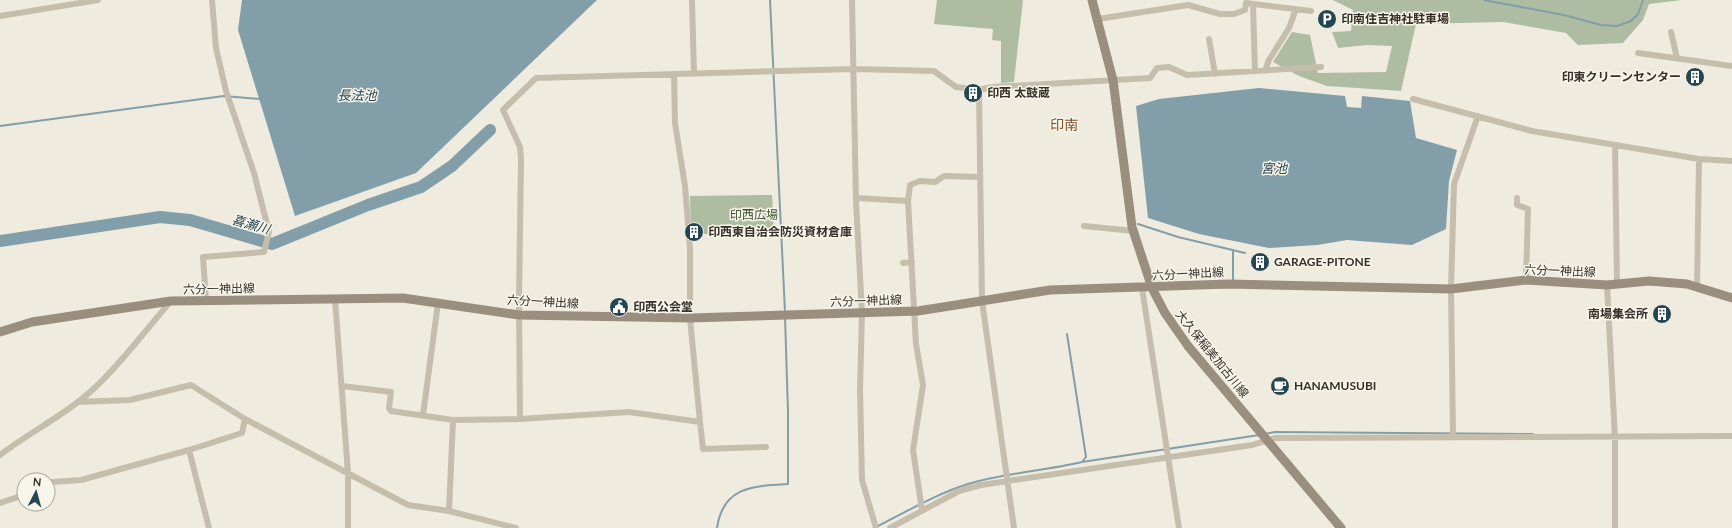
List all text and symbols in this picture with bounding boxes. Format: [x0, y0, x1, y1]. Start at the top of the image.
parking icon: 印南住吉神社駐車場 [1316, 8, 1338, 30]
place label: 印南住吉神社駐車場 [1341, 11, 1449, 26]
building icon: 印東クリーンセンター [1684, 66, 1706, 88]
place label: 印東クリーンセンター [1562, 69, 1681, 84]
building icon: 印西 太鼓蔵 [962, 82, 984, 104]
place label: 印西 太鼓蔵 [987, 85, 1050, 100]
water label: 長法池 [337, 87, 378, 103]
district label: 印南 [1050, 116, 1078, 133]
water label: 宮池 [1261, 160, 1289, 176]
park label: 印西広場 [730, 207, 778, 222]
water label: 喜瀬川 [230, 211, 274, 238]
building icon: 印西東自治会防災資材倉庫 [683, 221, 705, 243]
place label: 印西東自治会防災資材倉庫 [708, 224, 852, 239]
building icon: GARAGE-PITONE [1249, 251, 1271, 273]
place label: GARAGE-PITONE [1274, 254, 1371, 269]
street label: 六分一神出線 [1524, 262, 1596, 279]
street label: 六分一神出線 [1152, 264, 1224, 283]
street label: 六分一神出線 [183, 280, 255, 297]
street label: 六分一神出線 [507, 292, 579, 311]
street label: 六分一神出線 [830, 292, 902, 309]
public building icon: 印西公会堂 [608, 296, 630, 318]
place label: 印西公会堂 [633, 299, 693, 314]
building icon: 南場集会所 [1651, 303, 1673, 325]
place label: 南場集会所 [1588, 306, 1648, 321]
street label: 大久保稲美加古川線 [1173, 307, 1252, 400]
cafe icon: HANAMUSUBI [1269, 375, 1291, 397]
place label: HANAMUSUBI [1294, 378, 1376, 393]
north arrow [16, 472, 56, 512]
text: N [32, 475, 42, 488]

